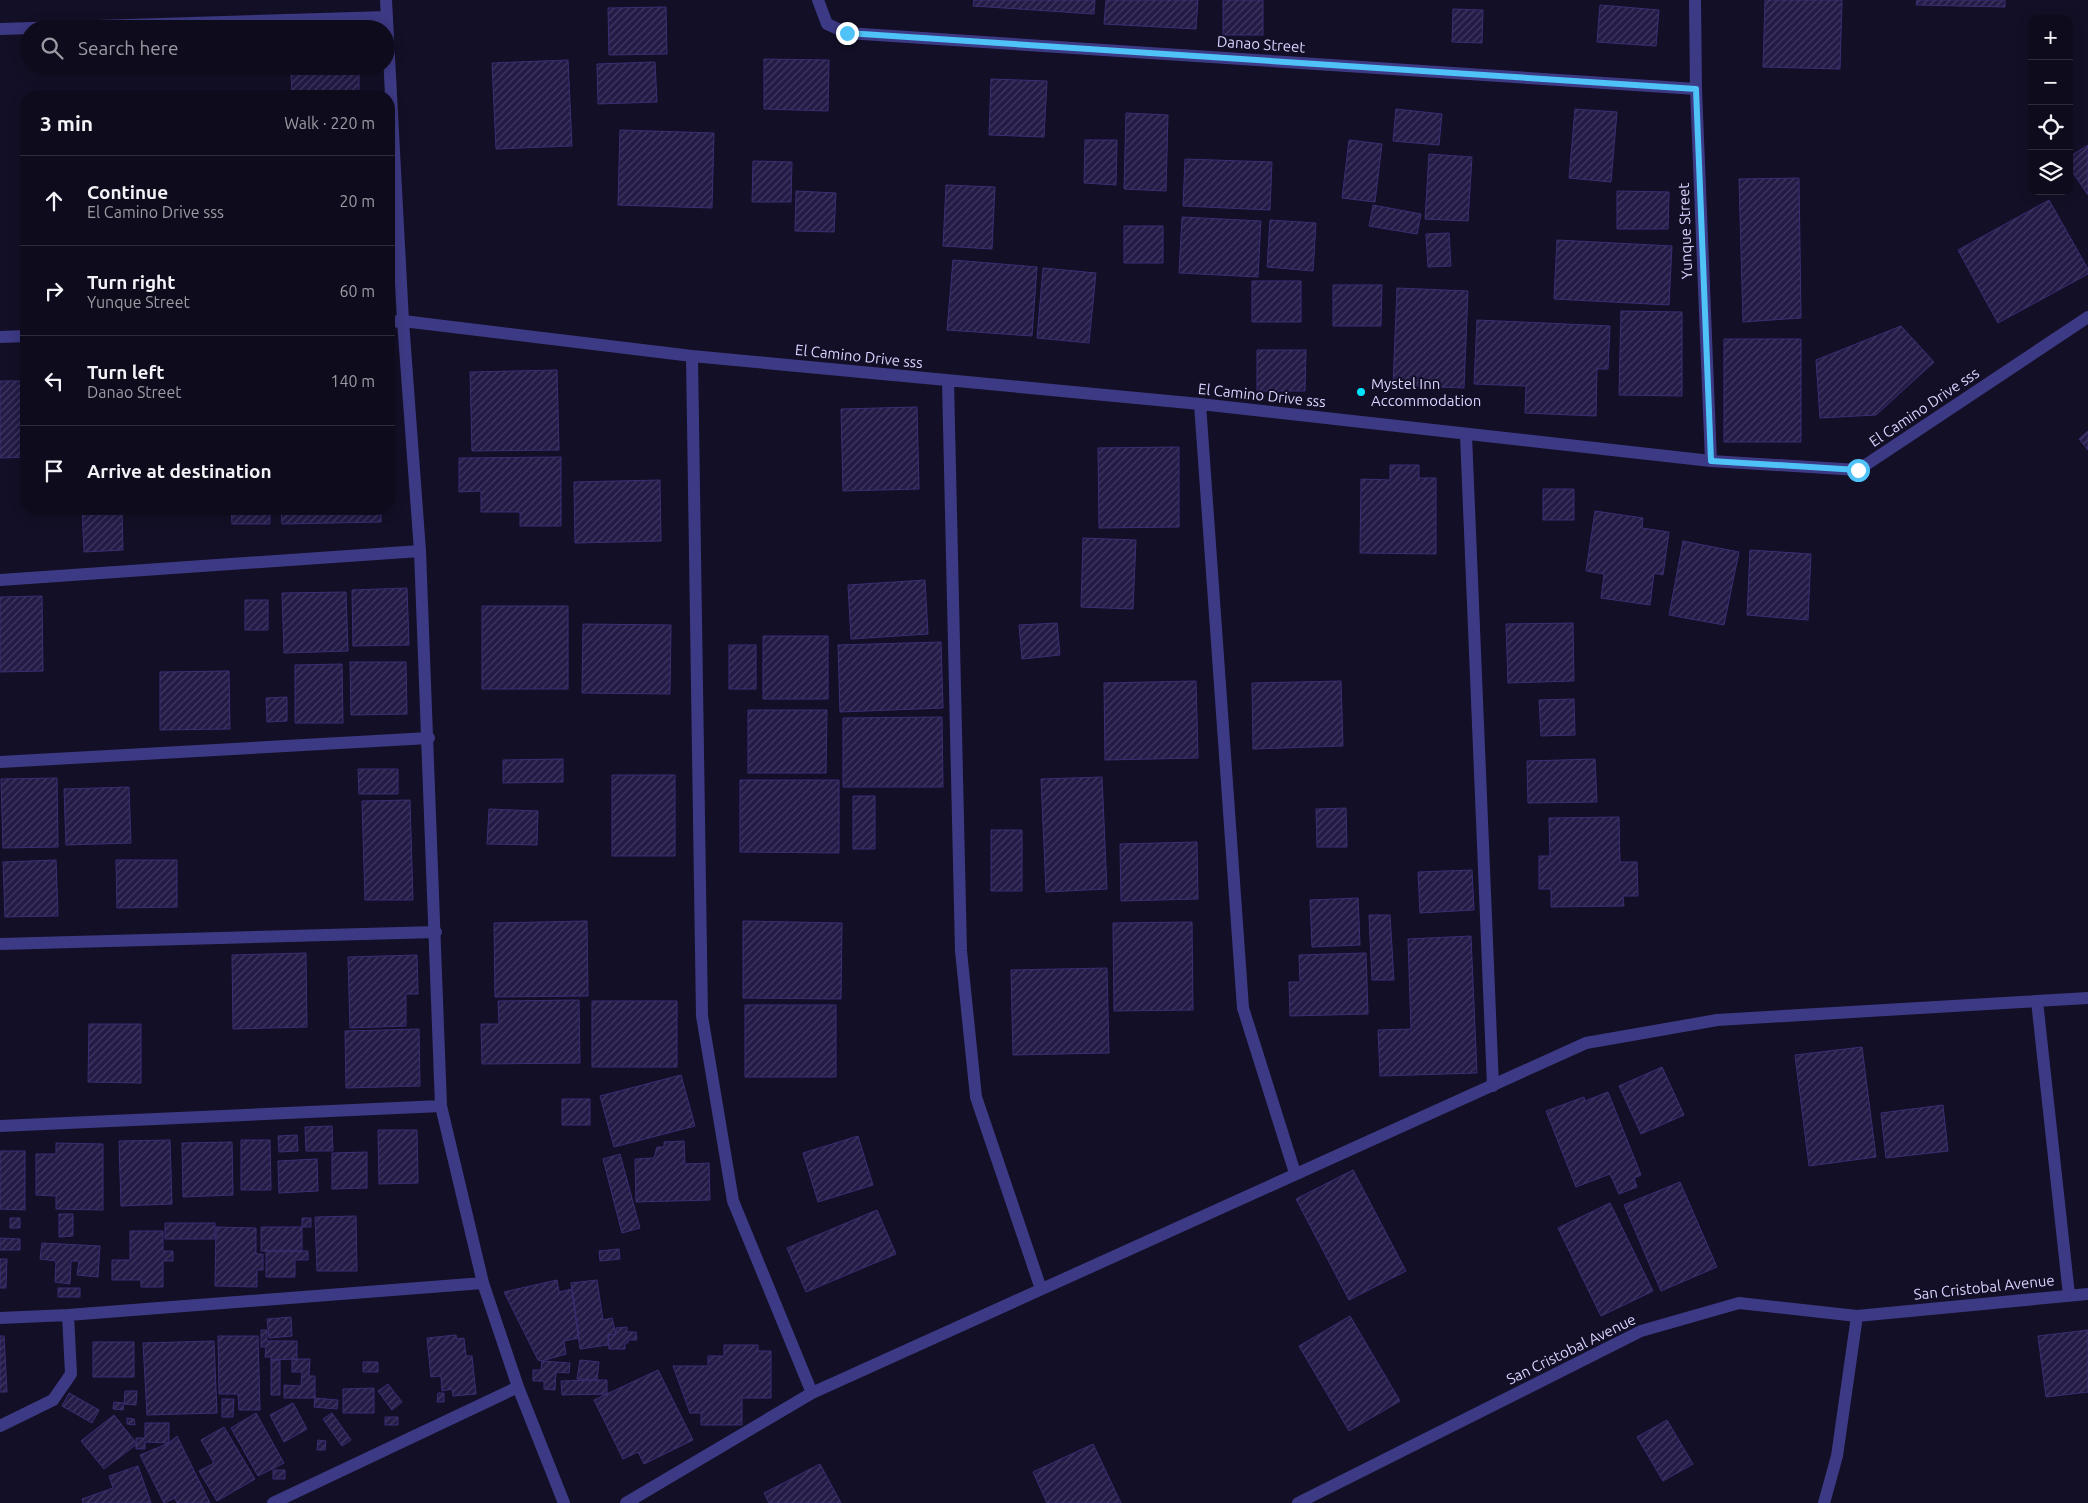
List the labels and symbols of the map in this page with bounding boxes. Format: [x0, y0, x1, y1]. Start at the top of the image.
route end [836, 22, 859, 45]
street label: Danao Street [1216, 32, 1306, 56]
street label: Yunque Street [1675, 182, 1695, 279]
street label: El Camino Drive sss [794, 341, 924, 371]
street label: El Camino Drive sss [1866, 364, 1982, 450]
place label: Mystel Inn Accommodation [1371, 375, 1481, 409]
street label: El Camino Drive sss [1197, 380, 1327, 410]
marker: Mystel Inn Accommodation [1355, 386, 1367, 398]
route start [1847, 459, 1870, 482]
street label: San Cristobal Avenue [1913, 1271, 2055, 1303]
street label: San Cristobal Avenue [1504, 1310, 1638, 1388]

